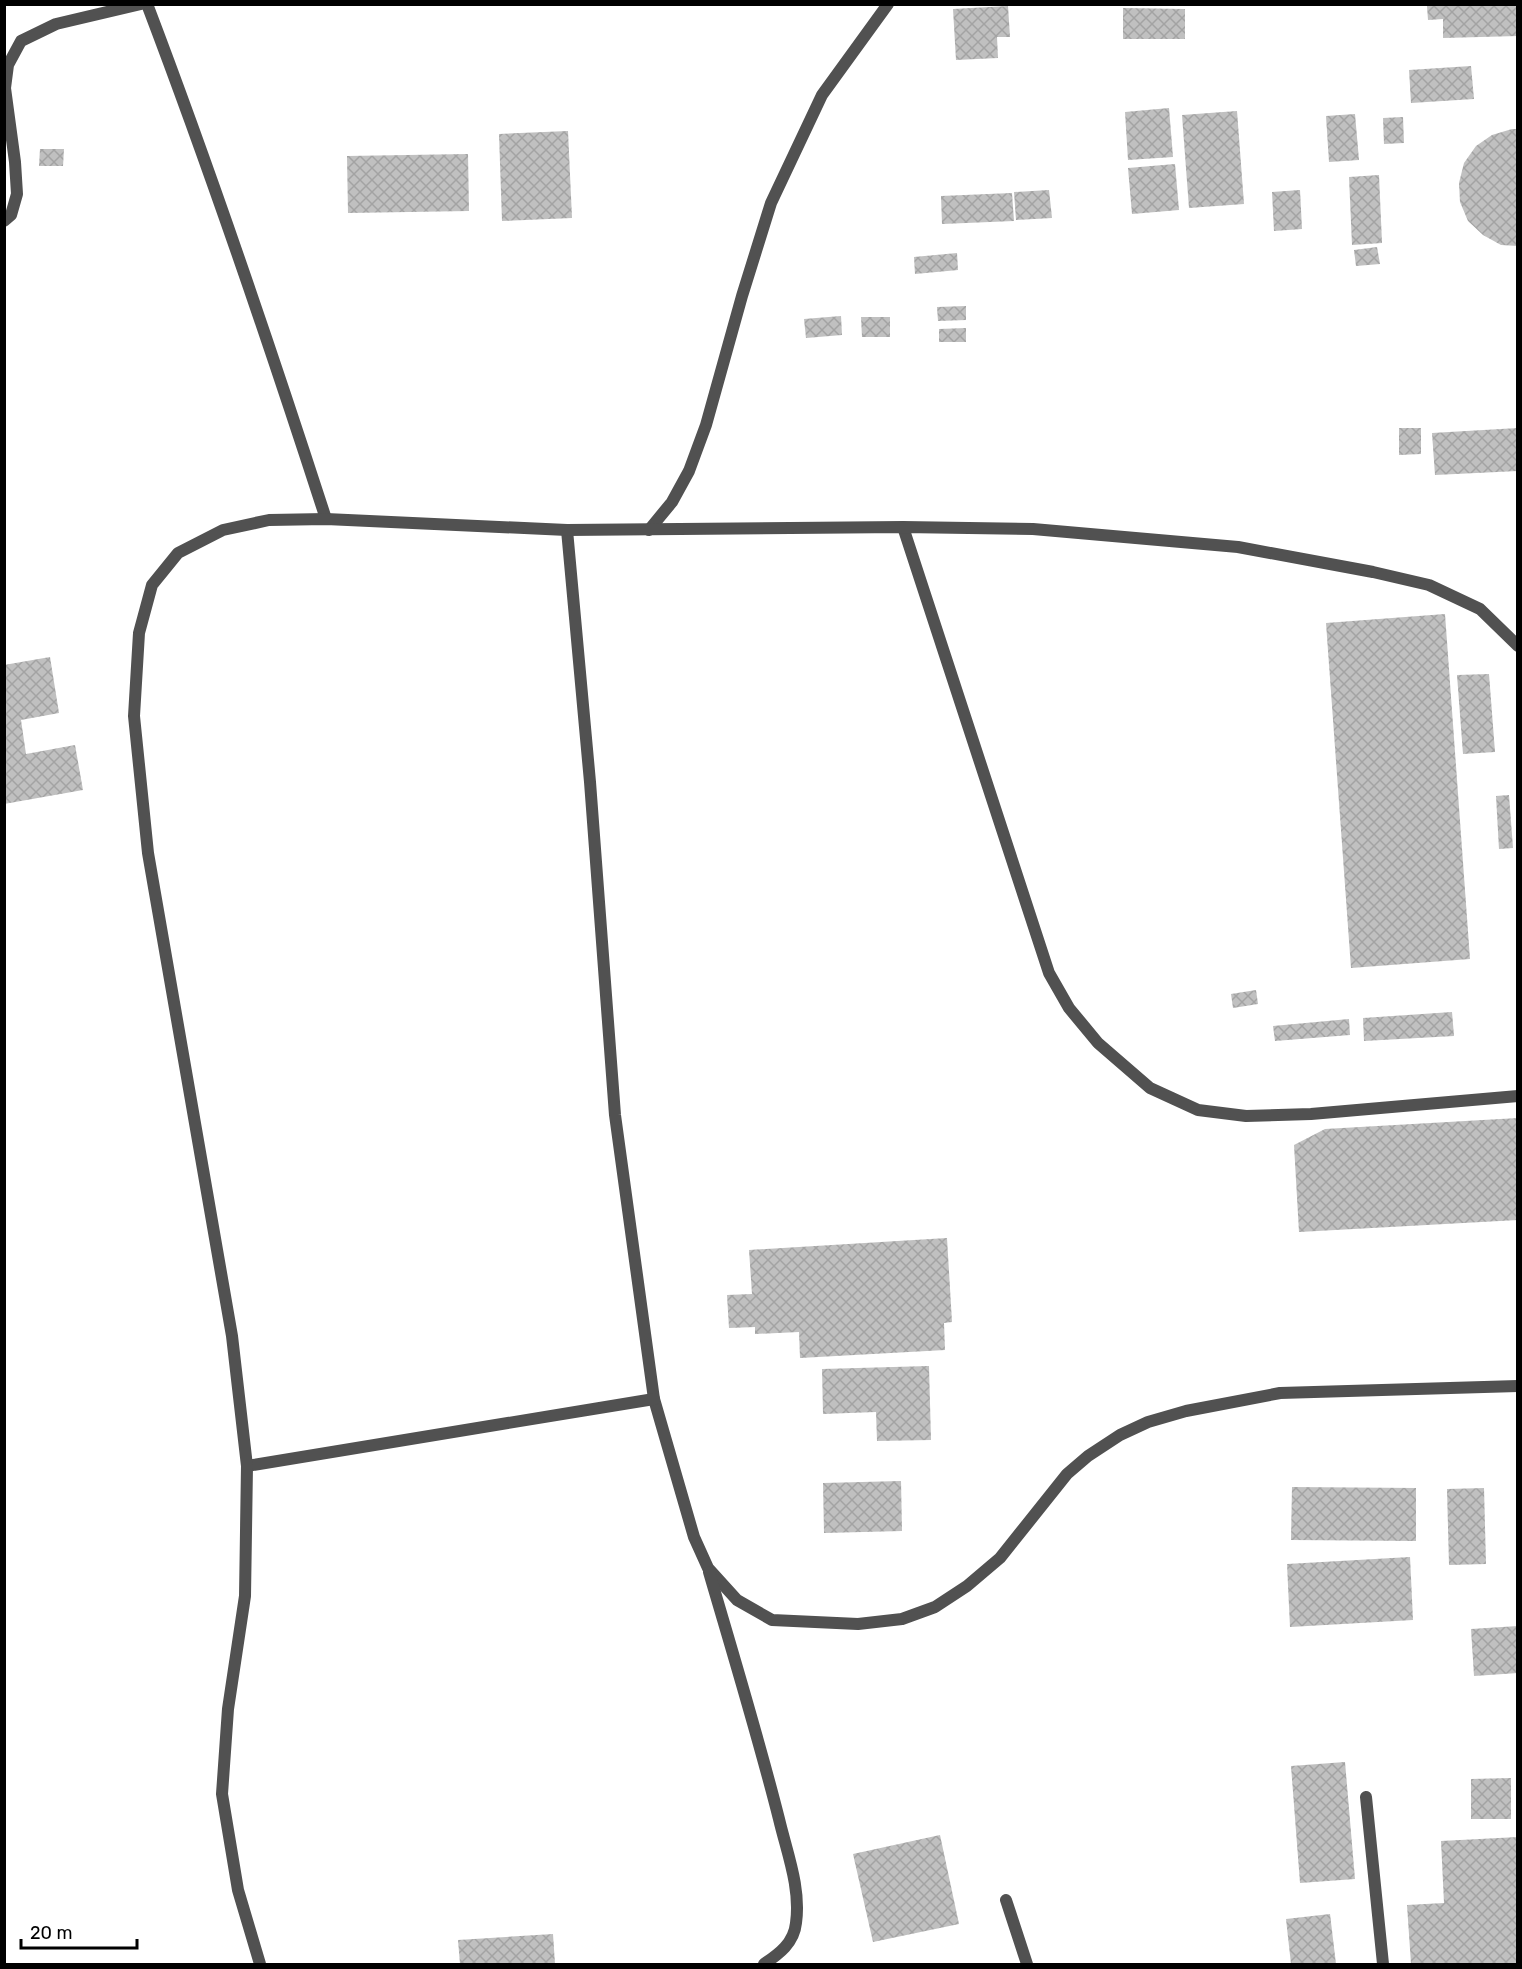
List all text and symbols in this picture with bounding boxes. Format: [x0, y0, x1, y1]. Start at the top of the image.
scale bar [21, 1912, 136, 1950]
text: 20 m [30, 1922, 72, 1944]

